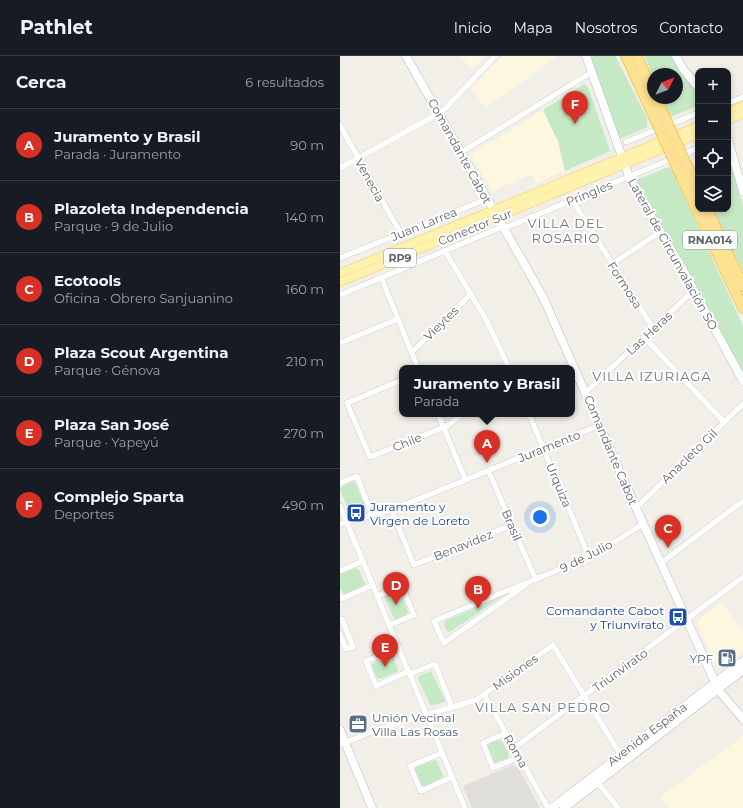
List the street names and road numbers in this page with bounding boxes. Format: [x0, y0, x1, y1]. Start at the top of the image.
street label: Comandante Cabot [425, 96, 495, 206]
street label: Venecia [352, 156, 388, 204]
street label: Lateral de Circunvalación SO [625, 175, 721, 333]
street label: Pringles [563, 177, 615, 209]
street label: Juan Larrea [388, 204, 459, 244]
street label: Conector Sur [436, 205, 514, 249]
road number: RNA014 [683, 231, 737, 249]
road number: RP9 [384, 249, 416, 267]
street label: Formosa [604, 259, 646, 311]
street label: Vieytes [420, 303, 462, 343]
street label: Las Heras [623, 308, 675, 358]
street label: Comandante Cabot [581, 393, 641, 507]
street label: Anacleto Gil [658, 426, 720, 486]
street label: Juramento [515, 427, 582, 466]
street label: Chile [390, 429, 424, 455]
street label: Urquiza [543, 461, 575, 509]
street label: Brasil [499, 507, 525, 543]
street label: Benavidez [431, 526, 495, 564]
street label: 9 de Julio [557, 536, 615, 576]
street label: Triunvirato [590, 645, 650, 695]
street label: Misiones [489, 650, 541, 694]
street label: Avenida España [604, 699, 690, 769]
street label: Roma [501, 732, 531, 770]

